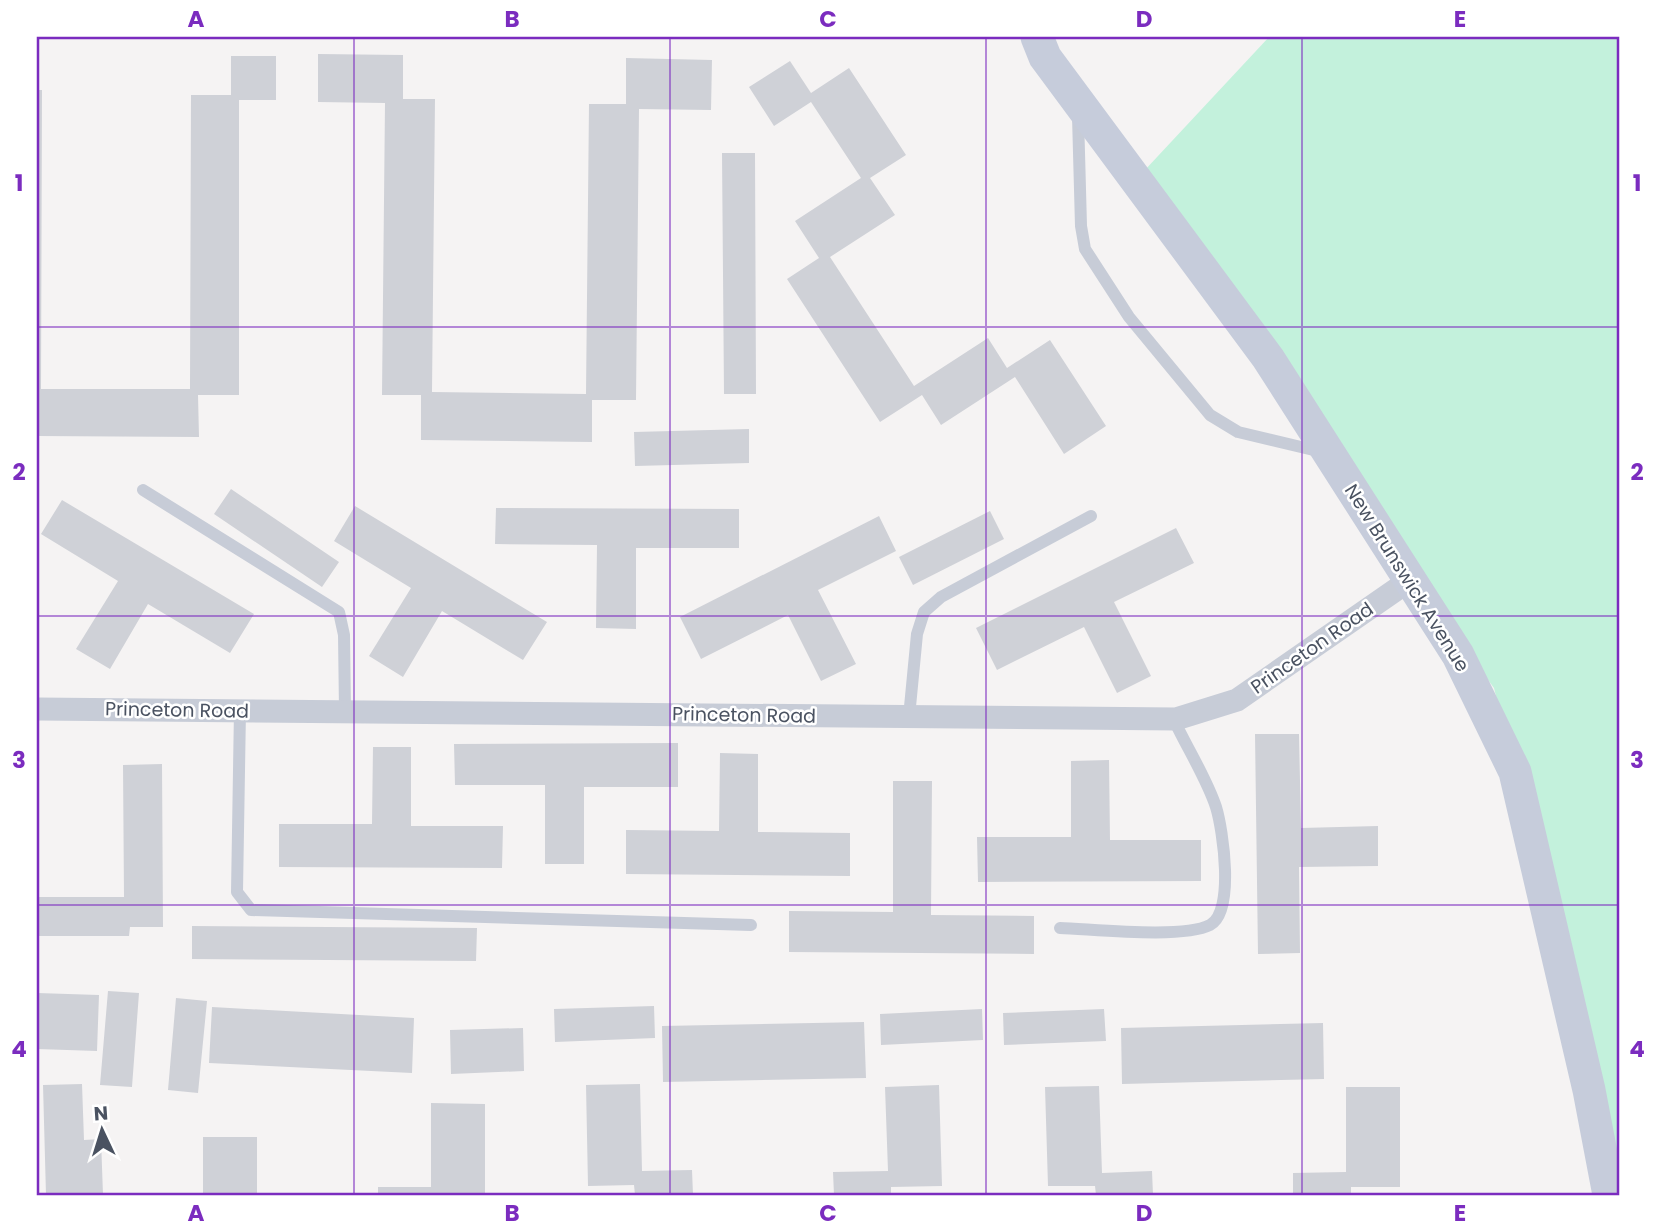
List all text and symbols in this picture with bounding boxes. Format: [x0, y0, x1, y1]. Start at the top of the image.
text: A [188, 3, 205, 35]
text: B [504, 3, 520, 35]
text: C [819, 3, 837, 35]
text: D [1136, 3, 1152, 35]
text: E [1454, 3, 1466, 35]
text: 1 [15, 167, 23, 199]
text: 1 [1633, 167, 1641, 199]
text: 2 [12, 456, 26, 488]
text: 2 [1630, 456, 1644, 488]
street label: New Brunswick Avenue [1338, 479, 1476, 677]
street label: Princeton Road [1245, 596, 1379, 700]
street label: Princeton Road [105, 695, 249, 725]
street label: Princeton Road [672, 700, 816, 730]
text: 3 [12, 744, 26, 776]
text: 3 [1630, 744, 1644, 776]
text: 4 [11, 1033, 27, 1065]
text: 4 [1629, 1033, 1645, 1065]
north arrow [66, 1096, 136, 1166]
text: N [93, 1100, 109, 1128]
text: A [188, 1197, 205, 1229]
text: B [504, 1197, 520, 1229]
text: C [819, 1197, 837, 1229]
text: D [1136, 1197, 1152, 1229]
text: E [1454, 1197, 1466, 1229]

